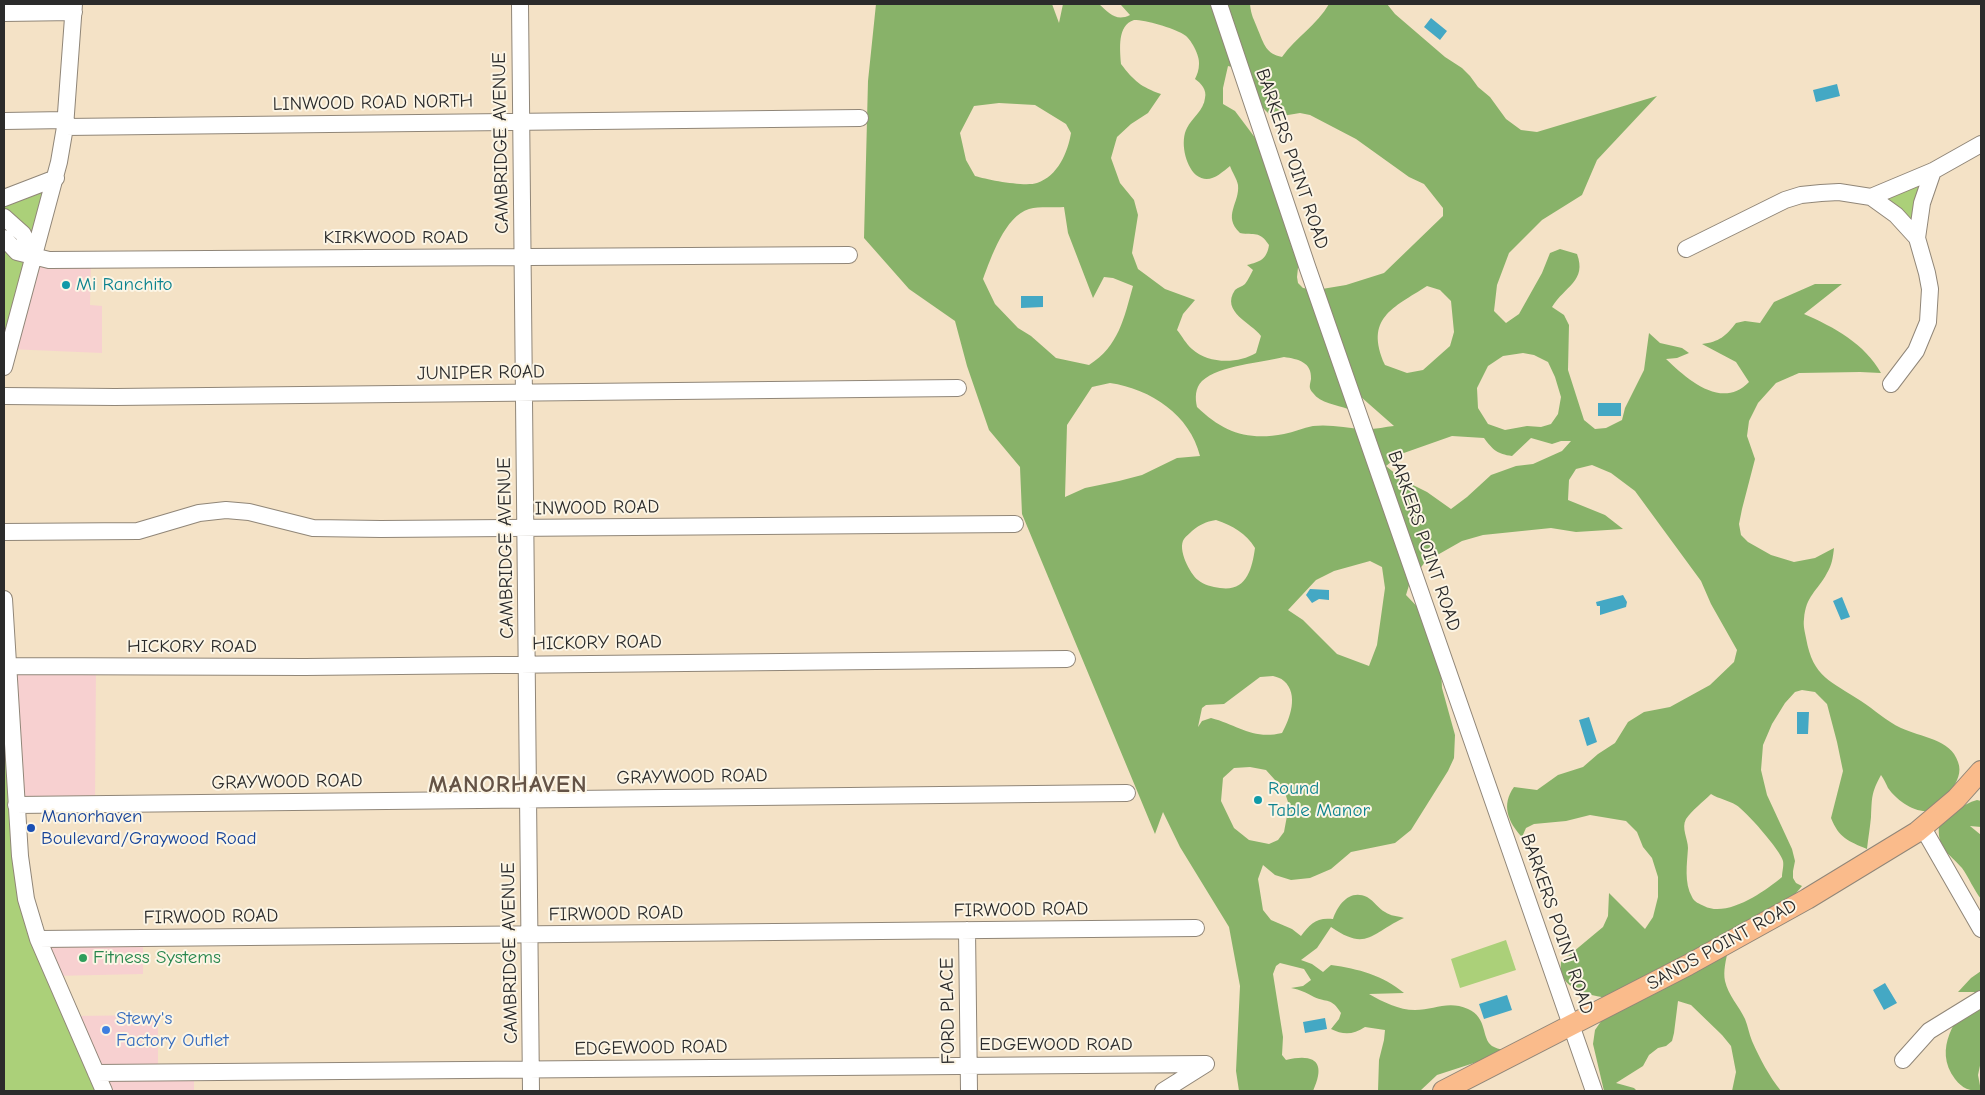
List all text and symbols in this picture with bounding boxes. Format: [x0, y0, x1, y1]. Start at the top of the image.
street label: CAMBRIDGE AVENUE [488, 52, 514, 234]
street label: BARKERS POINT ROAD [1250, 66, 1334, 252]
street label: LINWOOD ROAD NORTH [273, 90, 473, 116]
street label: KIRKWOOD ROAD [323, 227, 469, 249]
place label: Mi Ranchito [76, 274, 173, 296]
marker: Mi Ranchito [60, 279, 72, 291]
street label: JUNIPER ROAD [417, 360, 545, 386]
street label: BARKERS POINT ROAD [1382, 448, 1466, 634]
street label: CAMBRIDGE AVENUE [493, 457, 519, 639]
street label: INWOOD ROAD [534, 496, 660, 520]
street label: HICKORY ROAD [532, 630, 662, 656]
street label: HICKORY ROAD [127, 636, 257, 658]
street label: GRAYWOOD ROAD [616, 764, 768, 790]
street label: GRAYWOOD ROAD [211, 769, 363, 795]
district label: MANORHAVEN [427, 771, 589, 799]
place label: Round Table Manor [1268, 778, 1370, 822]
marker: Round Table Manor [1252, 794, 1264, 806]
place label: Manorhaven Boulevard/Graywood Road [41, 806, 257, 850]
marker: Manorhaven Boulevard/Graywood Road [25, 822, 37, 834]
street label: BARKERS POINT ROAD [1515, 831, 1599, 1017]
street label: CAMBRIDGE AVENUE [497, 862, 523, 1044]
street label: SANDS POINT ROAD [1643, 894, 1801, 996]
street label: FIRWOOD ROAD [953, 897, 1089, 923]
street label: FIRWOOD ROAD [548, 901, 684, 927]
street label: FIRWOOD ROAD [143, 904, 279, 930]
place label: Fitness Systems [93, 947, 221, 969]
marker: Fitness Systems [77, 952, 89, 964]
street label: FORD PLACE [936, 958, 960, 1064]
place label: Stewy's Factory Outlet [116, 1008, 229, 1052]
marker: Stewy's Factory Outlet [100, 1024, 112, 1036]
street label: EDGEWOOD ROAD [979, 1034, 1133, 1056]
street label: EDGEWOOD ROAD [574, 1035, 728, 1061]

